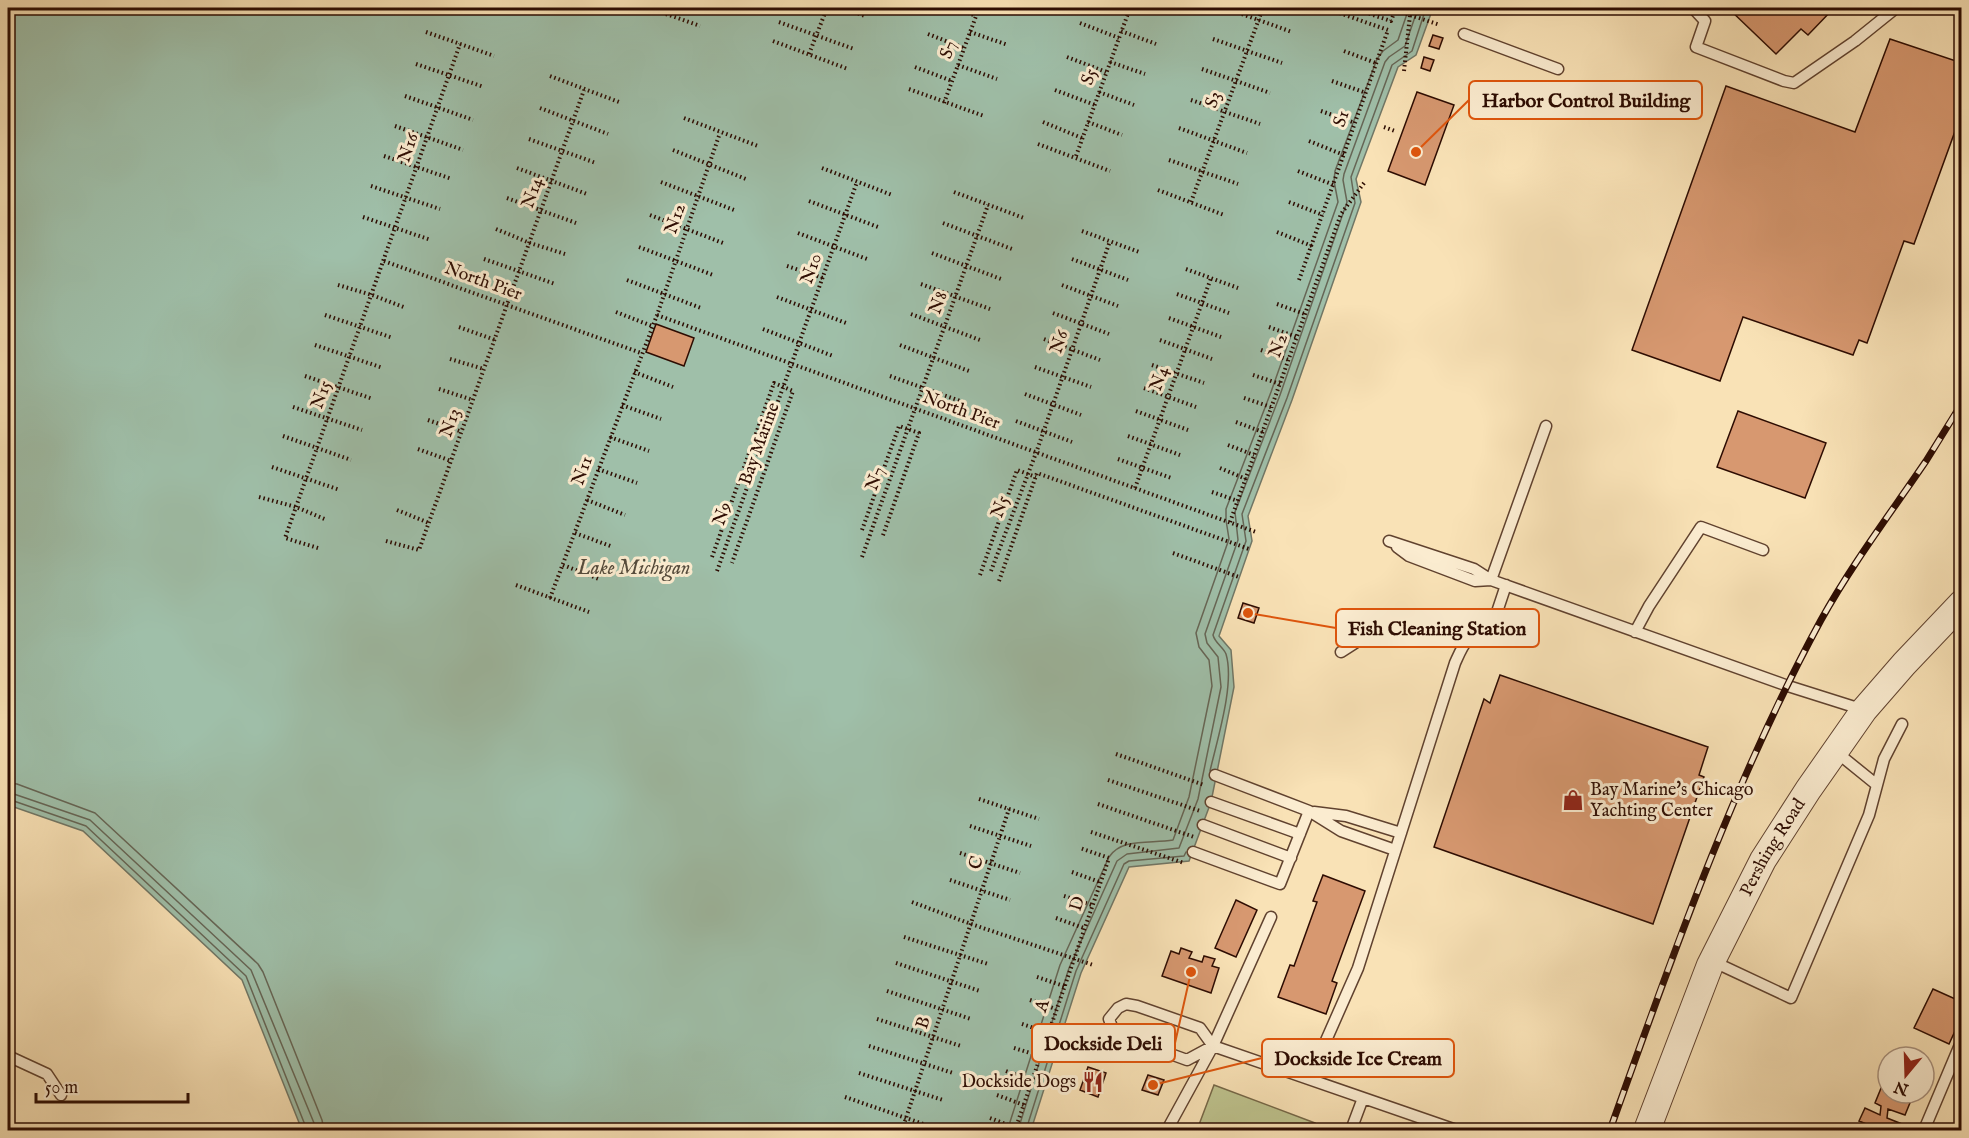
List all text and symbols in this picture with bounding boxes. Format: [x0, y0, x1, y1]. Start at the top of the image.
street label: S7 [935, 38, 963, 62]
street label: S5 [1077, 65, 1104, 88]
callout: Harbor Control Building [1469, 81, 1702, 119]
street label: S3 [1200, 89, 1228, 111]
text: Harbor Control Building [1482, 89, 1691, 114]
street label: S1 [1329, 108, 1355, 130]
street label: N16 [393, 130, 425, 166]
street label: N14 [517, 174, 549, 212]
street label: N12 [660, 201, 692, 237]
street label: N10 [796, 250, 828, 288]
street label: North Pier [441, 257, 525, 307]
street label: N8 [924, 288, 954, 318]
street label: N6 [1045, 327, 1075, 357]
street label: N2 [1264, 331, 1294, 361]
street label: N4 [1145, 363, 1175, 394]
street label: N15 [306, 377, 338, 412]
street label: North Pier [919, 386, 1003, 436]
street label: Bay Marine [734, 400, 786, 488]
street label: N13 [435, 405, 467, 441]
street label: N11 [567, 453, 599, 489]
street label: N7 [861, 464, 891, 494]
street label: N5 [986, 492, 1016, 521]
street label: N9 [708, 499, 738, 529]
water label: Lake Michigan [577, 556, 690, 582]
callout: Fish Cleaning Station [1336, 609, 1539, 647]
text: Fish Cleaning Station [1348, 617, 1527, 642]
place label: Bay Marine's Chicago Yachting Center [1590, 779, 1754, 823]
shop icon: Bay Marine's Chicago Yachting Center [1561, 788, 1585, 812]
street label: Pershing Road [1735, 794, 1811, 900]
street label: C [964, 853, 990, 873]
street label: D [1065, 893, 1091, 915]
street label: A [1030, 996, 1056, 1016]
street label: B [911, 1014, 937, 1032]
callout: Dockside Deli [1032, 1024, 1175, 1062]
text: Dockside Deli [1044, 1032, 1163, 1057]
callout: Dockside Ice Cream [1262, 1039, 1454, 1077]
north arrow [1876, 1045, 1936, 1105]
text: Dockside Ice Cream [1274, 1047, 1443, 1072]
scale bar [36, 1066, 188, 1104]
restaurant icon: Dockside Dogs [1081, 1070, 1105, 1094]
place label: Dockside Dogs [961, 1071, 1076, 1094]
text: N [1892, 1076, 1913, 1099]
text: 50 m [45, 1077, 78, 1100]

